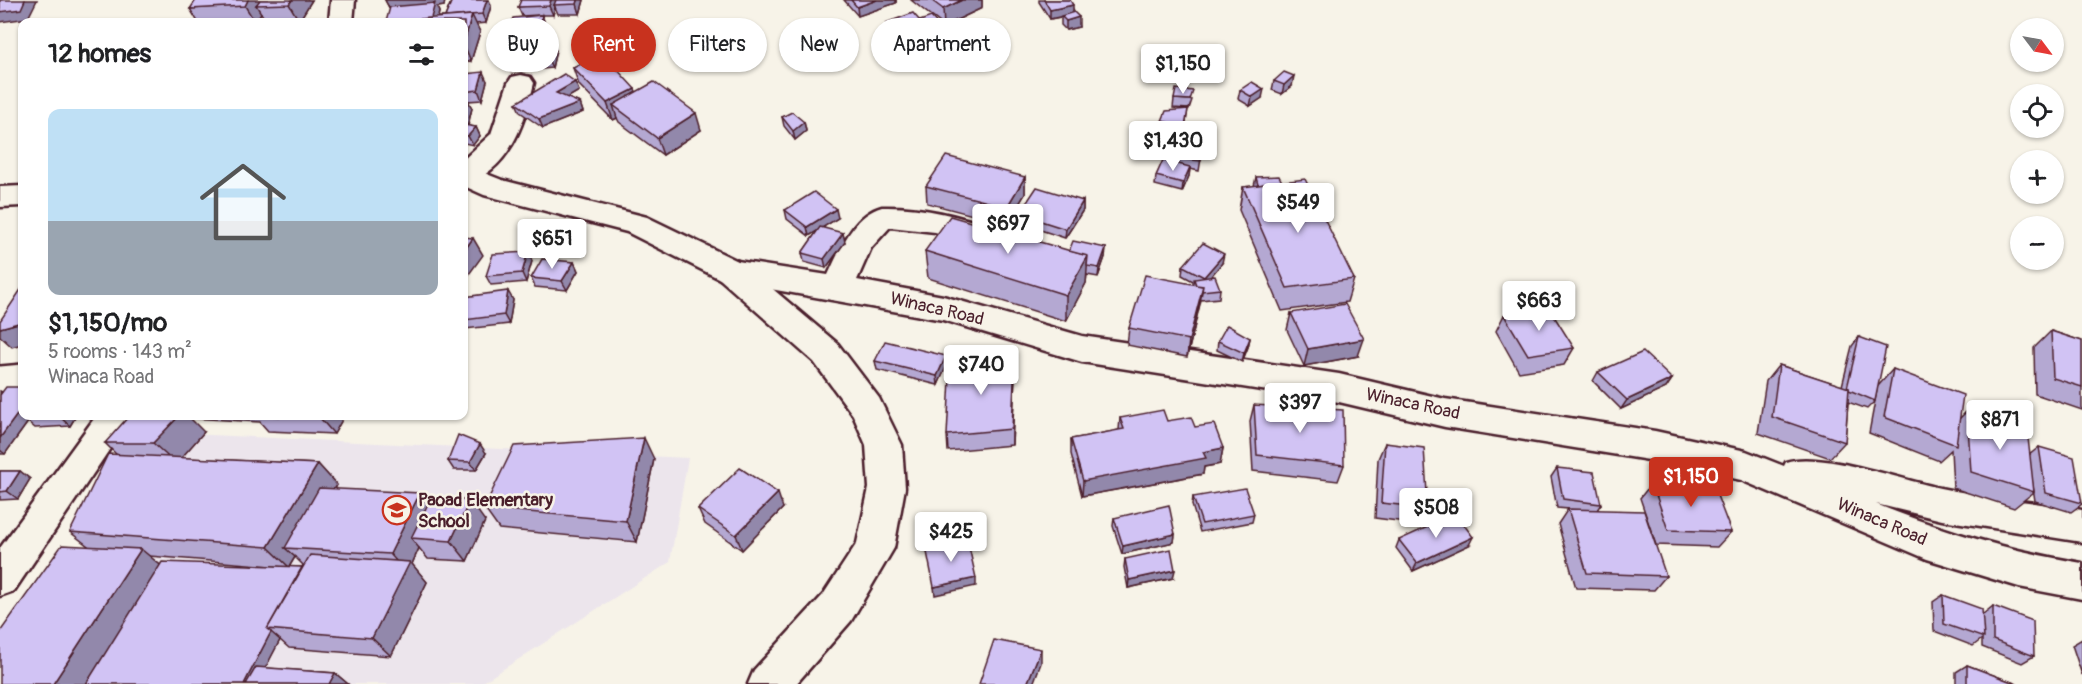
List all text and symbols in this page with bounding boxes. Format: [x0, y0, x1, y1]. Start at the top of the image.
chip: Buy [486, 18, 559, 72]
chip: Rent [571, 18, 656, 72]
chip: Filters [668, 18, 767, 72]
chip: New [779, 18, 859, 72]
chip: Apartment [871, 18, 1011, 72]
north arrow [2010, 18, 2064, 72]
map controls [2010, 18, 2064, 270]
text: 12 homes [48, 38, 151, 70]
icon: filters [405, 38, 438, 71]
pin: $1,150 [1134, 44, 1232, 95]
text: $1,150 [1155, 51, 1211, 76]
button: locate [2010, 84, 2064, 138]
pin: $1,430 [1124, 121, 1222, 172]
text: $1,430 [1143, 128, 1203, 153]
icon: home [189, 148, 297, 256]
button: + [2010, 150, 2064, 204]
pin: $549 [1262, 183, 1334, 234]
text: $549 [1276, 190, 1320, 215]
pin: $697 [972, 204, 1044, 255]
text: $697 [986, 211, 1030, 236]
button: − [2010, 216, 2064, 270]
pin: $651 [516, 219, 588, 270]
text: $651 [531, 226, 573, 251]
pin: $663 [1503, 281, 1575, 332]
street label: Winaca Road [888, 287, 986, 331]
text: $663 [1516, 288, 1562, 313]
text: $1,150/mo [48, 307, 167, 339]
text: 5 rooms · 143 m² [48, 339, 192, 364]
pin: $740 [945, 345, 1017, 396]
text: $740 [958, 352, 1004, 377]
text: Winaca Road [48, 364, 154, 389]
pin: $397 [1264, 383, 1336, 434]
street label: Winaca Road [1364, 383, 1462, 425]
text: $397 [1279, 390, 1321, 415]
pin: $871 [1964, 400, 2036, 451]
text: $871 [1980, 407, 2020, 432]
pin: $1,150 [1642, 457, 1740, 508]
text: $1,150 [1663, 464, 1719, 489]
pin: $508 [1400, 488, 1472, 539]
place label: Paoad Elementary School [418, 489, 553, 533]
street label: Winaca Road [1833, 493, 1931, 551]
school or university icon: Paoad Elementary School [381, 494, 413, 526]
text: $508 [1413, 495, 1459, 520]
pin: $425 [915, 512, 987, 563]
text: $425 [929, 519, 973, 544]

